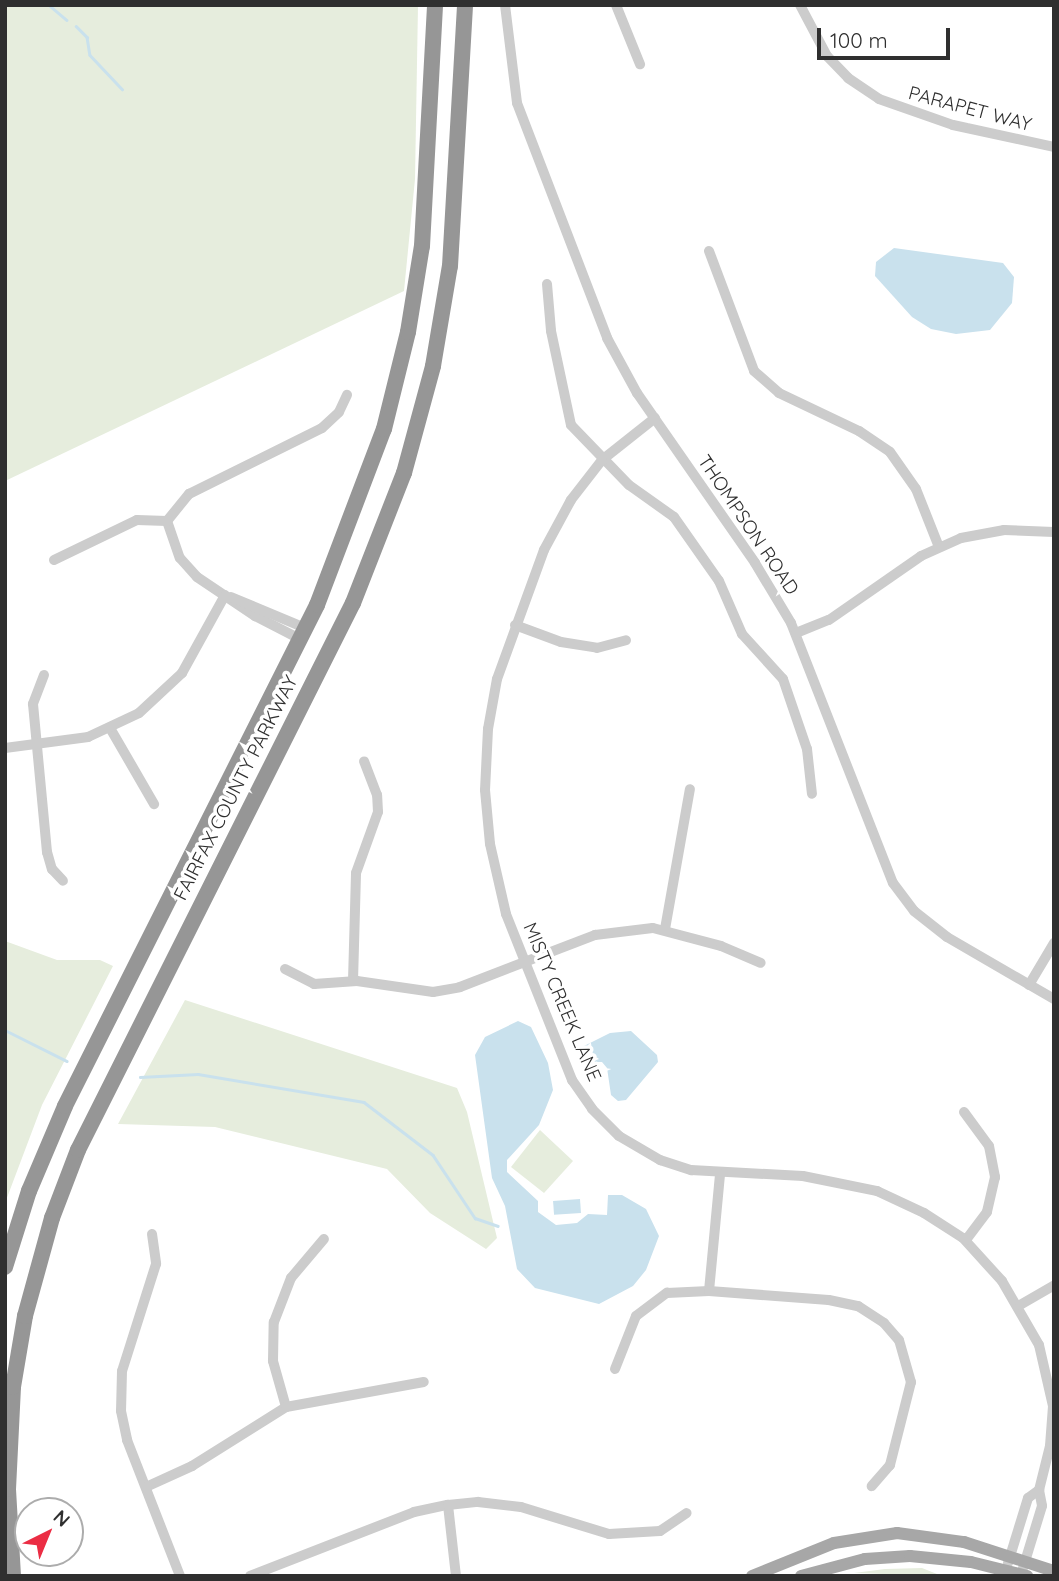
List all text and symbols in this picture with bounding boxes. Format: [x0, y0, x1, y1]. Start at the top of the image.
scale bar [821, 14, 954, 58]
text: 100 m [830, 27, 888, 53]
street label: PARAPET WAY [906, 82, 1034, 136]
street label: THOMPSON ROAD [693, 451, 803, 599]
street label: FAIRFAX COUNTY PARKWAY [169, 672, 303, 904]
street label: MISTY CREEK LANE [518, 919, 606, 1085]
north arrow [14, 1497, 84, 1567]
text: N [49, 1505, 75, 1532]

